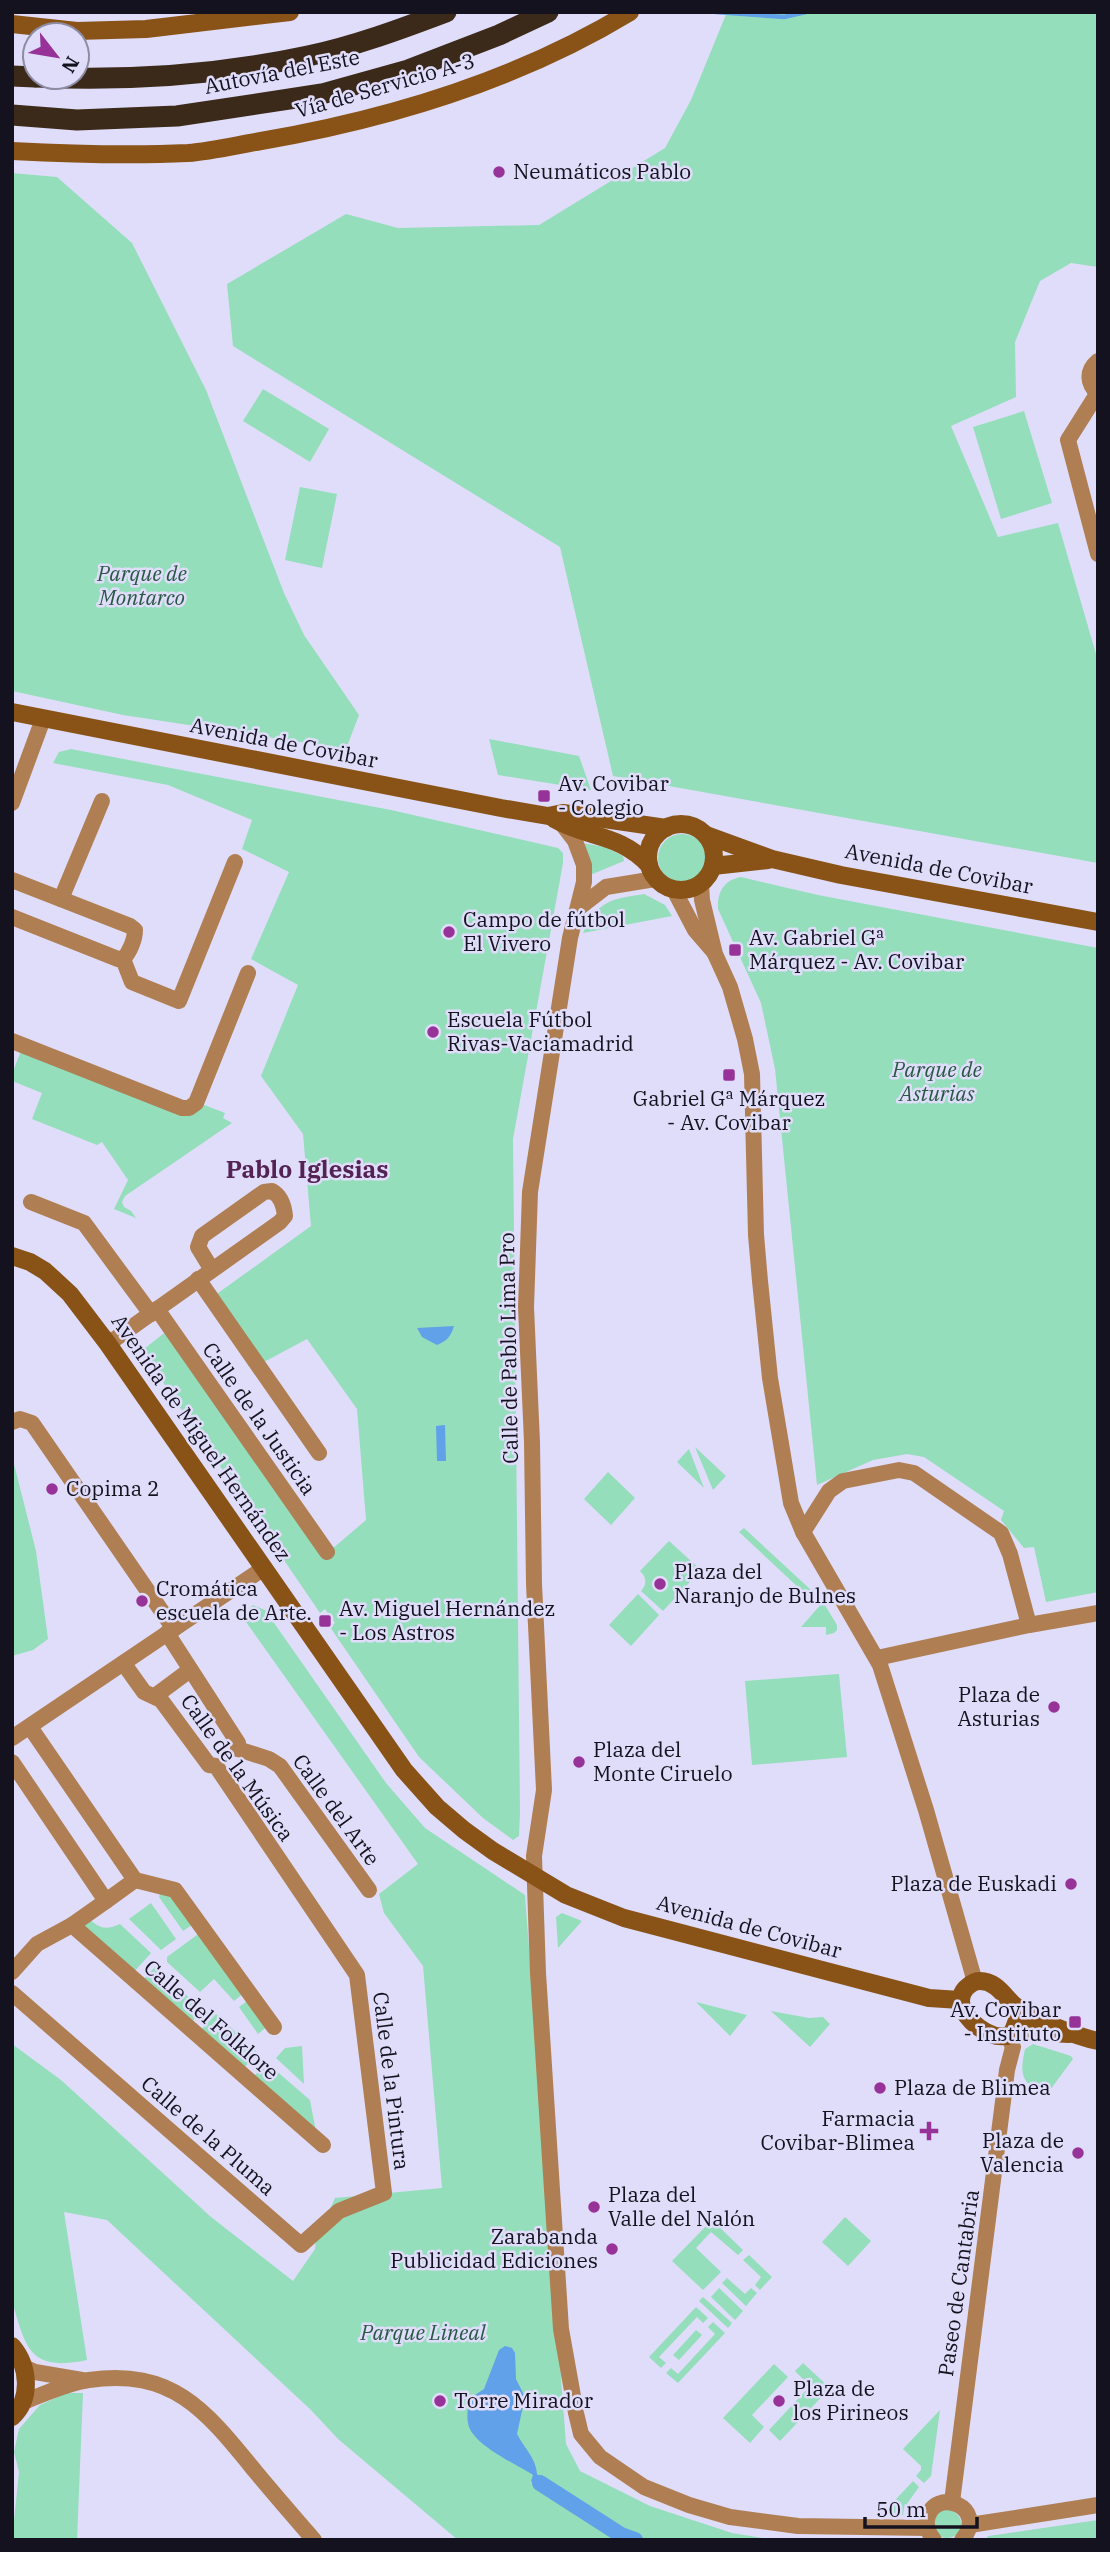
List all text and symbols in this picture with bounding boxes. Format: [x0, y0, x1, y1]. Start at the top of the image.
north arrow [21, 21, 91, 91]
street label: Autovía del Este [202, 42, 362, 100]
street label: Vía de Servicio A-3 [292, 46, 478, 124]
text: N [56, 52, 85, 77]
place label: Neumáticos Pablo [513, 157, 691, 185]
marker: Neumáticos Pablo [491, 164, 507, 180]
park label: Parque de Montarco [96, 559, 187, 611]
street label: Avenida de Covibar [188, 710, 381, 774]
place label: Av. Covibar - Colegio [558, 769, 669, 821]
marker: Av. Covibar - Colegio [536, 788, 552, 804]
street label: Avenida de Covibar [843, 836, 1036, 900]
place label: Campo de fútbol El Vivero [463, 905, 625, 957]
place label: Av. Gabriel Gª Márquez - Av. Covibar [749, 923, 965, 975]
marker: Campo de fútbol El Vivero [441, 924, 457, 940]
marker: Av. Gabriel Gª Márquez - Av. Covibar [727, 942, 743, 958]
place label: Escuela Fútbol Rivas-Vaciamadrid [447, 1005, 634, 1057]
marker: Escuela Fútbol Rivas-Vaciamadrid [425, 1024, 441, 1040]
park label: Parque de Asturias [891, 1055, 982, 1107]
marker: Gabriel Gª Márquez - Av. Covibar [721, 1067, 737, 1083]
place label: Gabriel Gª Márquez - Av. Covibar [633, 1084, 825, 1136]
district label: Pablo Iglesias [226, 1153, 388, 1185]
street label: Calle de Pablo Lima Pro [492, 1232, 524, 1464]
street label: Avenida de Miguel Hernández [105, 1308, 298, 1567]
street label: Calle de la Justicia [197, 1336, 323, 1500]
place label: Copima 2 [66, 1474, 160, 1502]
marker: Copima 2 [44, 1481, 60, 1497]
place label: Plaza del Naranjo de Bulnes [674, 1557, 856, 1609]
place label: Cromática escuela de Arte. [156, 1574, 312, 1626]
marker: Plaza del Naranjo de Bulnes [652, 1576, 668, 1592]
marker: Cromática escuela de Arte. [134, 1593, 150, 1609]
place label: Av. Miguel Hernández - Los Astros [339, 1594, 555, 1646]
marker: Av. Miguel Hernández - Los Astros [317, 1613, 333, 1629]
place label: Plaza de Asturias [957, 1680, 1040, 1732]
street label: Calle de la Música [175, 1688, 301, 1847]
marker: Plaza de Asturias [1046, 1699, 1062, 1715]
place label: Plaza del Monte Ciruelo [593, 1735, 732, 1787]
street label: Calle del Arte [287, 1748, 387, 1871]
marker: Plaza del Monte Ciruelo [571, 1754, 587, 1770]
place label: Plaza de Euskadi [890, 1869, 1057, 1897]
marker: Plaza de Euskadi [1063, 1876, 1079, 1892]
street label: Avenida de Covibar [654, 1888, 846, 1964]
street label: Calle del Folklore [138, 1953, 285, 2086]
street label: Calle de la Pintura [367, 1990, 417, 2172]
place label: Av. Covibar - Instituto [950, 1995, 1062, 2047]
marker: Av. Covibar - Instituto [1067, 2014, 1083, 2030]
street label: Calle de la Pluma [136, 2069, 282, 2201]
place label: Plaza de Blimea [894, 2073, 1051, 2101]
marker: Plaza de Blimea [872, 2080, 888, 2096]
place label: Farmacia Covibar-Blimea [761, 2104, 915, 2156]
marker: Farmacia Covibar-Blimea [921, 2123, 937, 2139]
place label: Plaza de Valencia [980, 2126, 1064, 2178]
marker: Plaza de Valencia [1070, 2145, 1086, 2161]
place label: Plaza del Valle del Nalón [608, 2180, 755, 2232]
street label: Paseo de Cantabria [931, 2188, 985, 2378]
marker: Plaza del Valle del Nalón [586, 2199, 602, 2215]
place label: Zarabanda Publicidad Ediciones [390, 2222, 598, 2274]
marker: Zarabanda Publicidad Ediciones [604, 2241, 620, 2257]
park label: Parque Lineal [359, 2318, 487, 2346]
place label: Plaza de los Pirineos [793, 2374, 909, 2426]
place label: Torre Mirador [454, 2386, 594, 2414]
marker: Torre Mirador [432, 2393, 448, 2409]
marker: Plaza de los Pirineos [771, 2393, 787, 2409]
scale bar [865, 2486, 977, 2530]
text: 50 m [876, 2495, 926, 2523]

